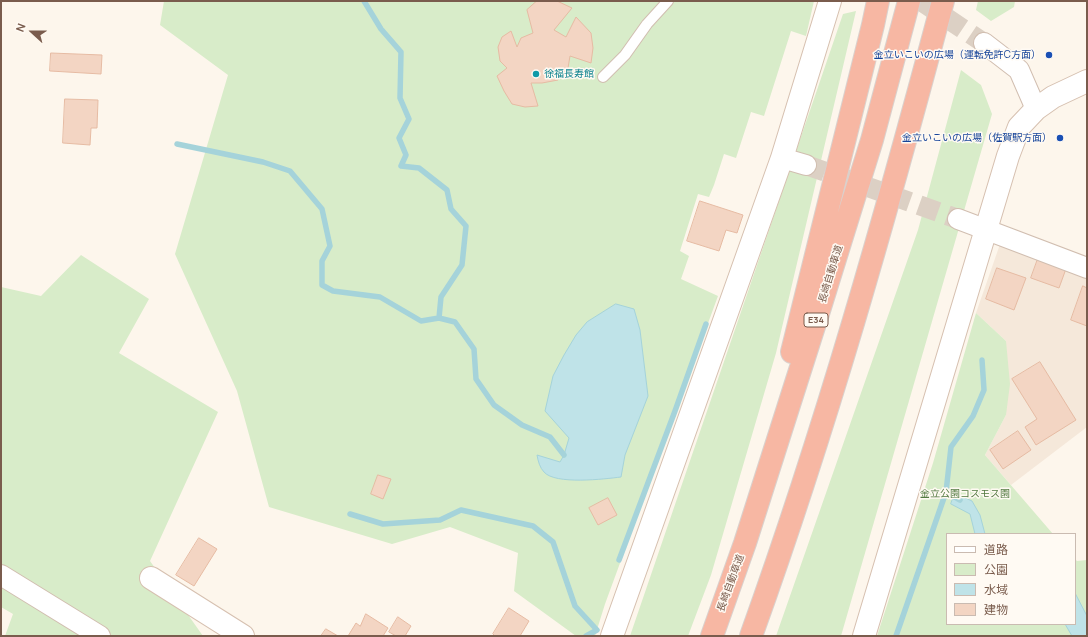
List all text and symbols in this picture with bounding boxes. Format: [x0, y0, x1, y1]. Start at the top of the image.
north arrow [12, 12, 52, 52]
text: N [12, 21, 29, 34]
place label: 金立いこいの広場（運転免許C方面） [874, 49, 1041, 61]
marker: 金立いこいの広場（運転免許C方面） [1044, 50, 1054, 60]
place label: 徐福長寿館 [544, 68, 594, 80]
marker: 徐福長寿館 [531, 69, 541, 79]
place label: 金立いこいの広場（佐賀駅方面） [902, 132, 1052, 144]
marker: 金立いこいの広場（佐賀駅方面） [1055, 133, 1065, 143]
street label: 長崎自動車道 [816, 244, 846, 304]
road number: E34 [804, 313, 828, 327]
park label: 金立公園コスモス園 [920, 488, 1010, 500]
legend [946, 533, 1076, 625]
text: 道路 [984, 541, 1008, 558]
street label: 長崎自動車道 [715, 553, 747, 613]
text: 公園 [984, 561, 1008, 578]
text: 水域 [984, 581, 1008, 598]
text: 建物 [984, 601, 1008, 618]

